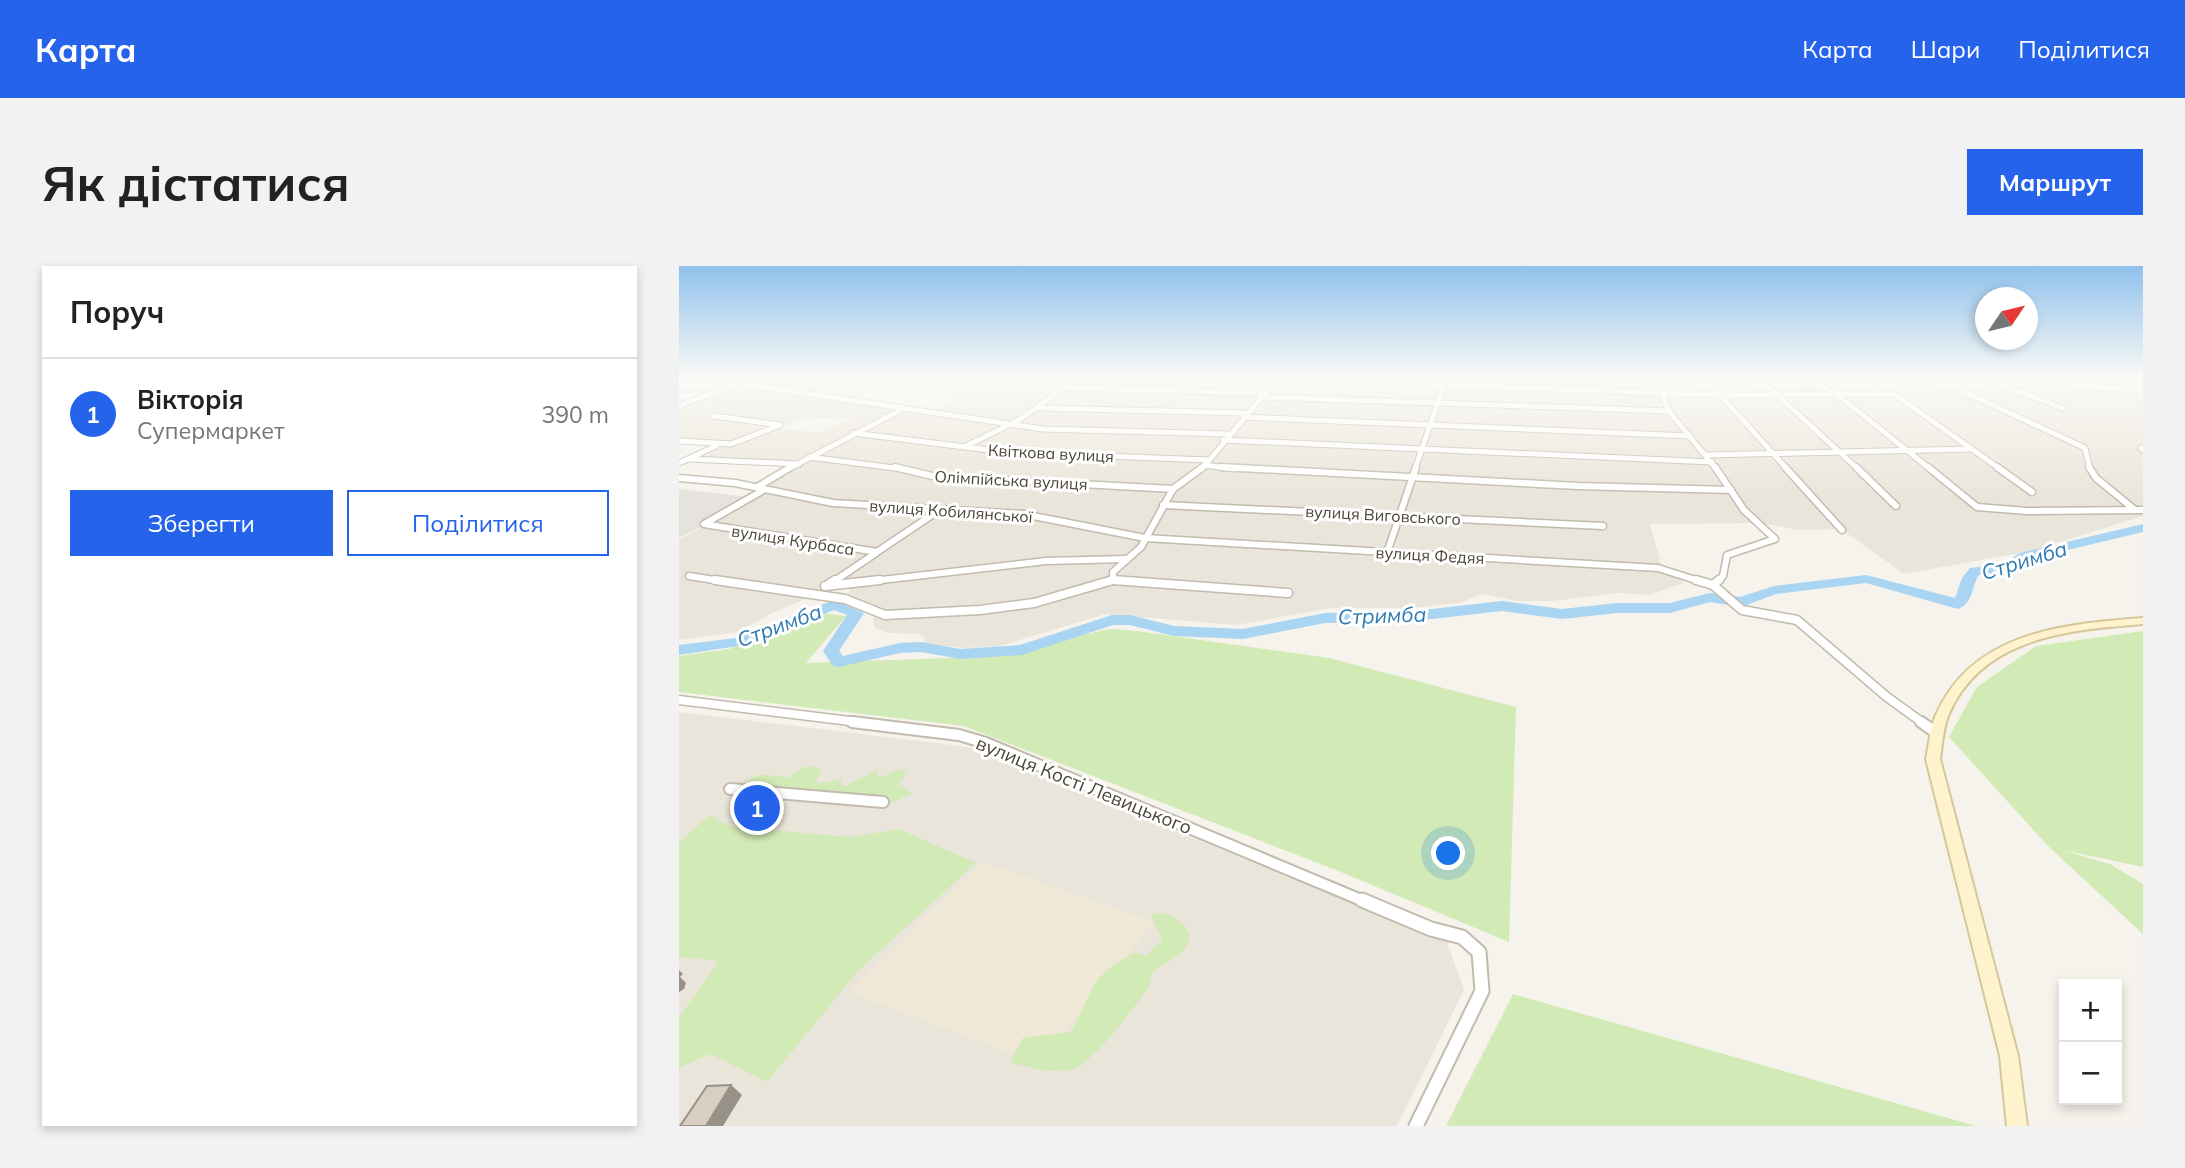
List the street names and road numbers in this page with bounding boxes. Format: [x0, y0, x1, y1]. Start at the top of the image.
street label: Квіткова вулиця [988, 440, 1114, 466]
street label: Олімпійська вулиця [934, 466, 1088, 494]
street label: вулиця Кобилянської [869, 495, 1034, 527]
street label: вулиця Виговського [1305, 501, 1461, 529]
street label: вулиця Курбаса [730, 520, 856, 560]
street label: вулиця Федяя [1375, 542, 1485, 568]
street label: вулиця Кості Левицького [973, 731, 1195, 839]

